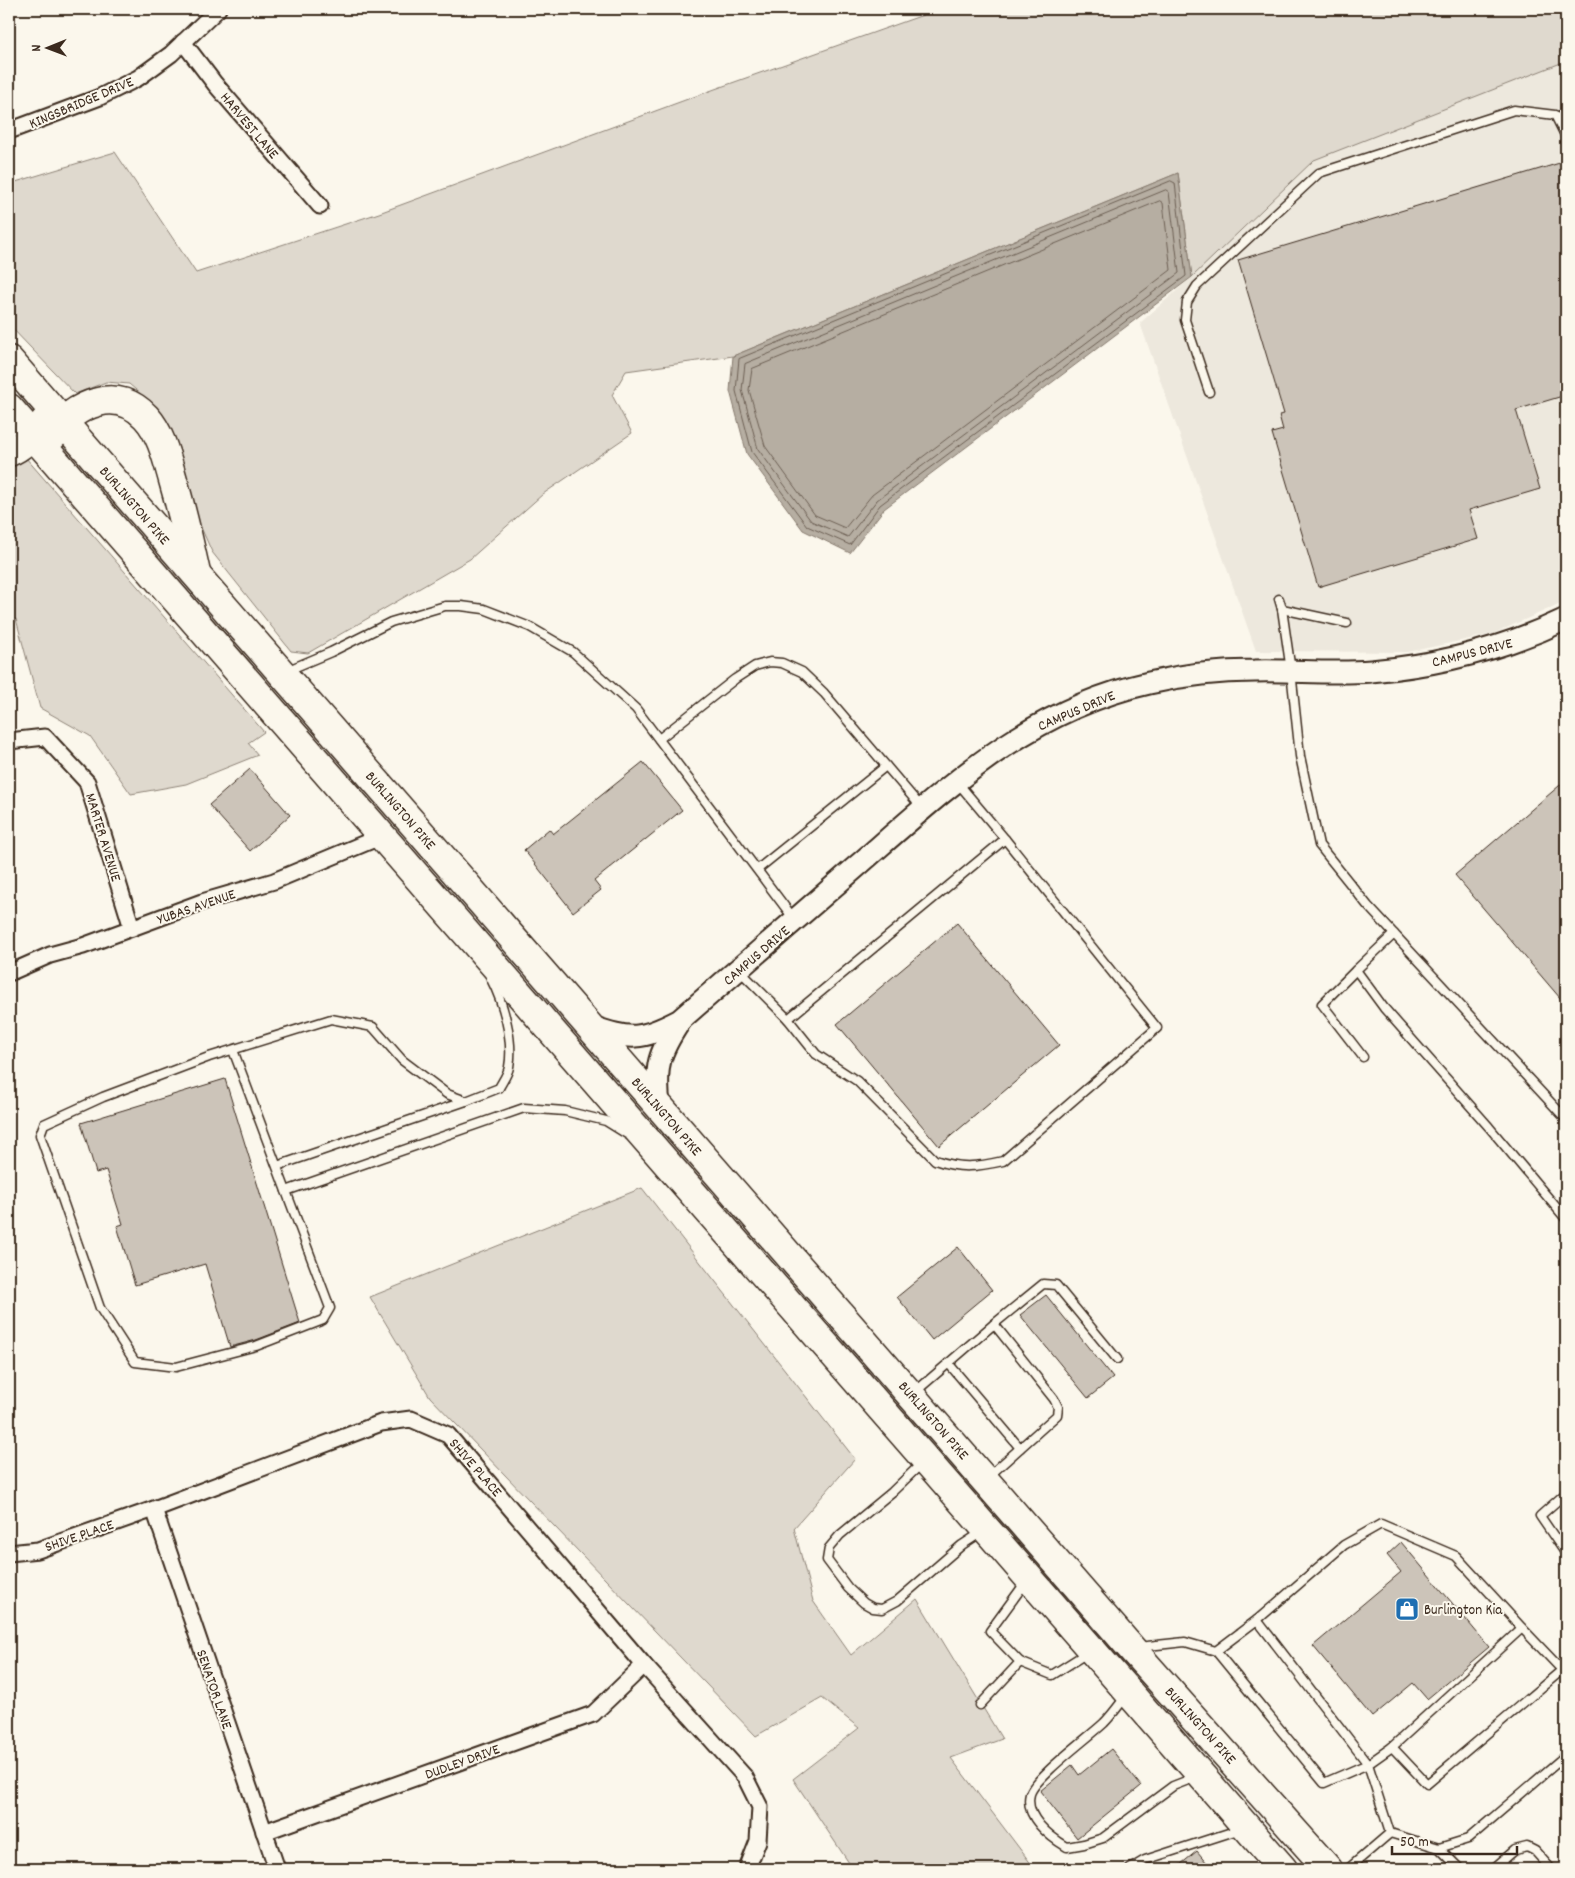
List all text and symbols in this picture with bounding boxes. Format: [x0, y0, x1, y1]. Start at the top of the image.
north arrow [22, 22, 72, 72]
text: N [27, 44, 47, 52]
street label: KINGSBRIDGE DRIVE [26, 72, 138, 136]
street label: HARVEST LANE [214, 88, 283, 165]
street label: BURLINGTON PIKE [93, 462, 174, 551]
street label: CAMPUS DRIVE [1430, 633, 1515, 675]
street label: CAMPUS DRIVE [1035, 686, 1119, 738]
street label: BURLINGTON PIKE [359, 767, 440, 856]
street label: MARTER AVENUE [78, 791, 126, 885]
street label: YUBAS AVENUE [154, 884, 239, 932]
street label: CAMPUS DRIVE [719, 921, 796, 992]
street label: BURLINGTON PIKE [625, 1073, 706, 1162]
street label: BURLINGTON PIKE [892, 1377, 973, 1466]
street label: SHIVE PLACE [443, 1434, 506, 1503]
street label: SHIVE PLACE [42, 1515, 117, 1559]
shop icon: Burlington Kia [1394, 1596, 1420, 1622]
place label: Burlington Kia [1424, 1600, 1503, 1622]
street label: SENATOR LANE [189, 1647, 237, 1733]
street label: BURLINGTON PIKE [1159, 1683, 1241, 1770]
street label: DUDLEY DRIVE [422, 1739, 503, 1787]
scale bar [1392, 1823, 1518, 1855]
text: 50 m [1400, 1832, 1429, 1854]

